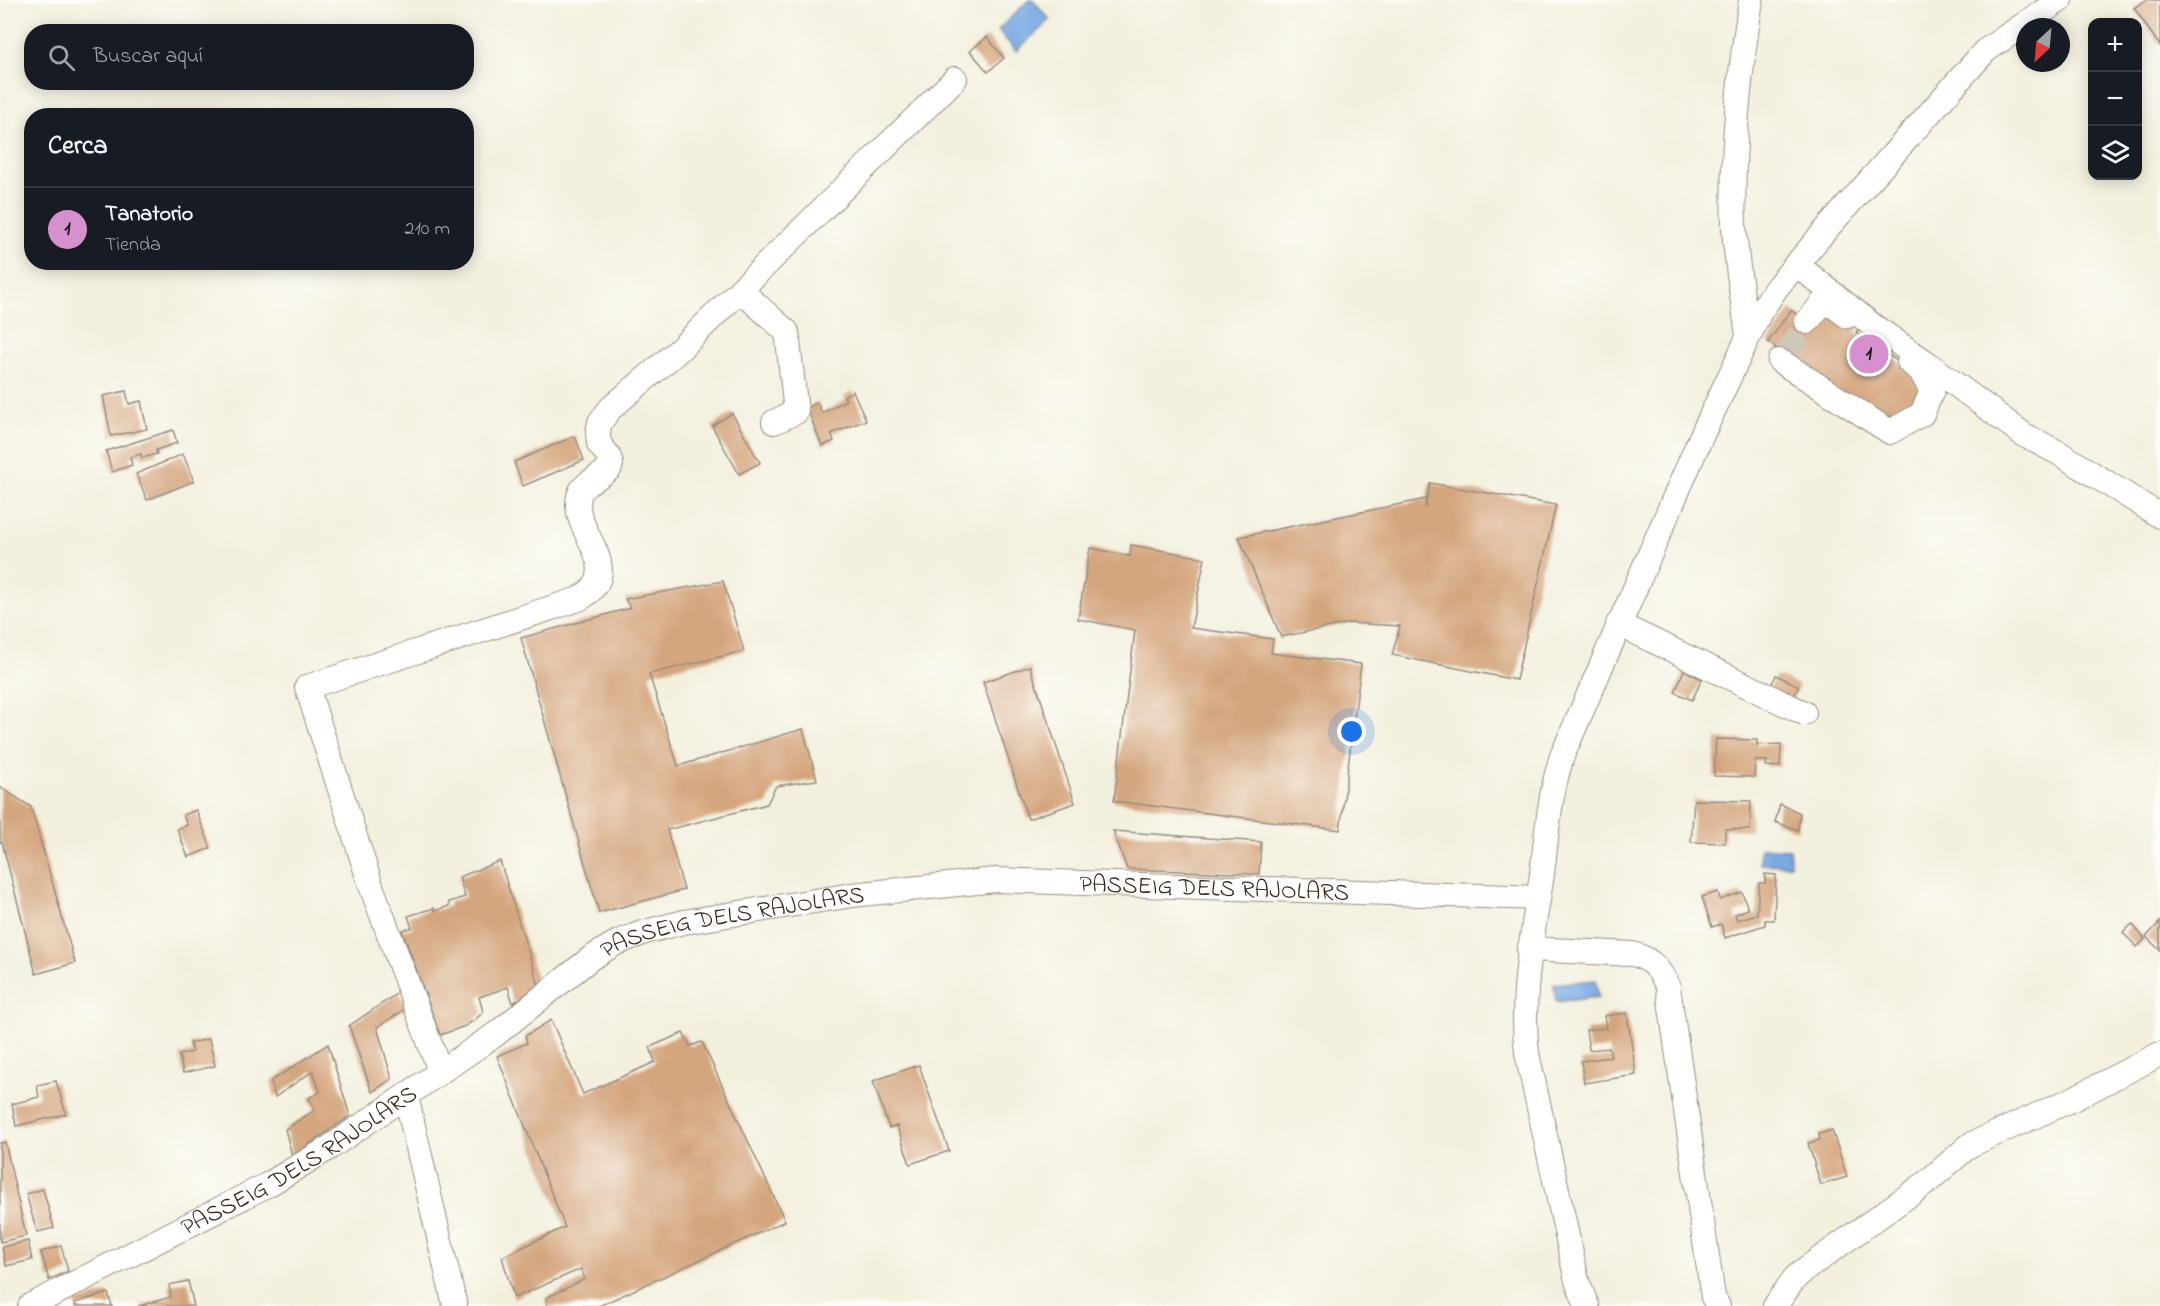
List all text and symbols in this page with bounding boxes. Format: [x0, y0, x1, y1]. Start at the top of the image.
north arrow [2016, 18, 2070, 72]
map controls [2088, 18, 2142, 180]
button: + [2088, 18, 2142, 72]
search box [24, 24, 474, 90]
icon: search [45, 41, 78, 74]
text: Buscar aquí [93, 41, 203, 73]
button: − [2088, 72, 2142, 126]
button: layers [2088, 126, 2142, 180]
text: Cerca [48, 128, 108, 166]
text: Tanatorio [105, 199, 193, 231]
text: 1 [64, 215, 71, 244]
text: 210 m [405, 215, 450, 244]
text: Tienda [105, 231, 161, 260]
pin: 1 [1850, 332, 1888, 376]
your location [1337, 717, 1366, 746]
street label: PASSEIG DELS RAJOLARS [1079, 868, 1350, 912]
street label: PASSEIG DELS RAJOLARS [594, 879, 866, 968]
street label: PASSEIG DELS RAJOLARS [176, 1078, 425, 1246]

